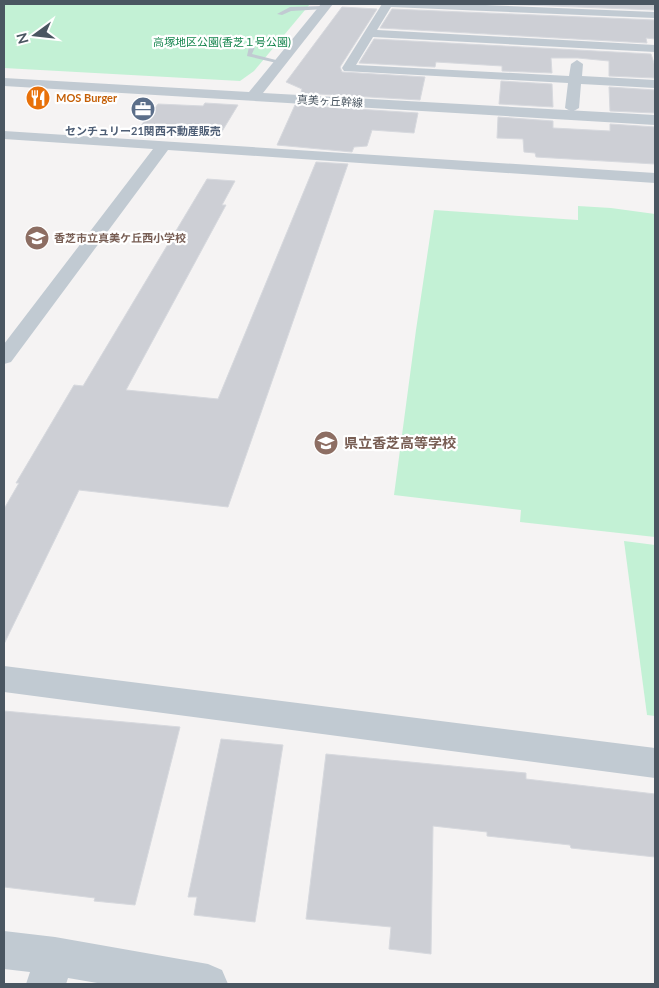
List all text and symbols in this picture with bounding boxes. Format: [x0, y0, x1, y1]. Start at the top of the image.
north arrow [10, 10, 60, 60]
text: N [12, 31, 32, 46]
park label: 高塚地区公園(香芝１号公園) [153, 35, 291, 48]
restaurant icon: MOS Burger [25, 85, 51, 111]
place label: MOS Burger [56, 91, 118, 104]
street label: 真美ヶ丘幹線 [297, 92, 363, 109]
office icon: センチュリー21関西不動産販売 [130, 96, 156, 122]
place label: センチュリー21関西不動産販売 [65, 124, 221, 137]
school or university icon: 香芝市立真美ケ丘西小学校 [24, 225, 50, 251]
place label: 香芝市立真美ケ丘西小学校 [54, 231, 186, 244]
school or university icon: 県立香芝高等学校 [313, 430, 339, 456]
place label: 県立香芝高等学校 [344, 434, 456, 451]

